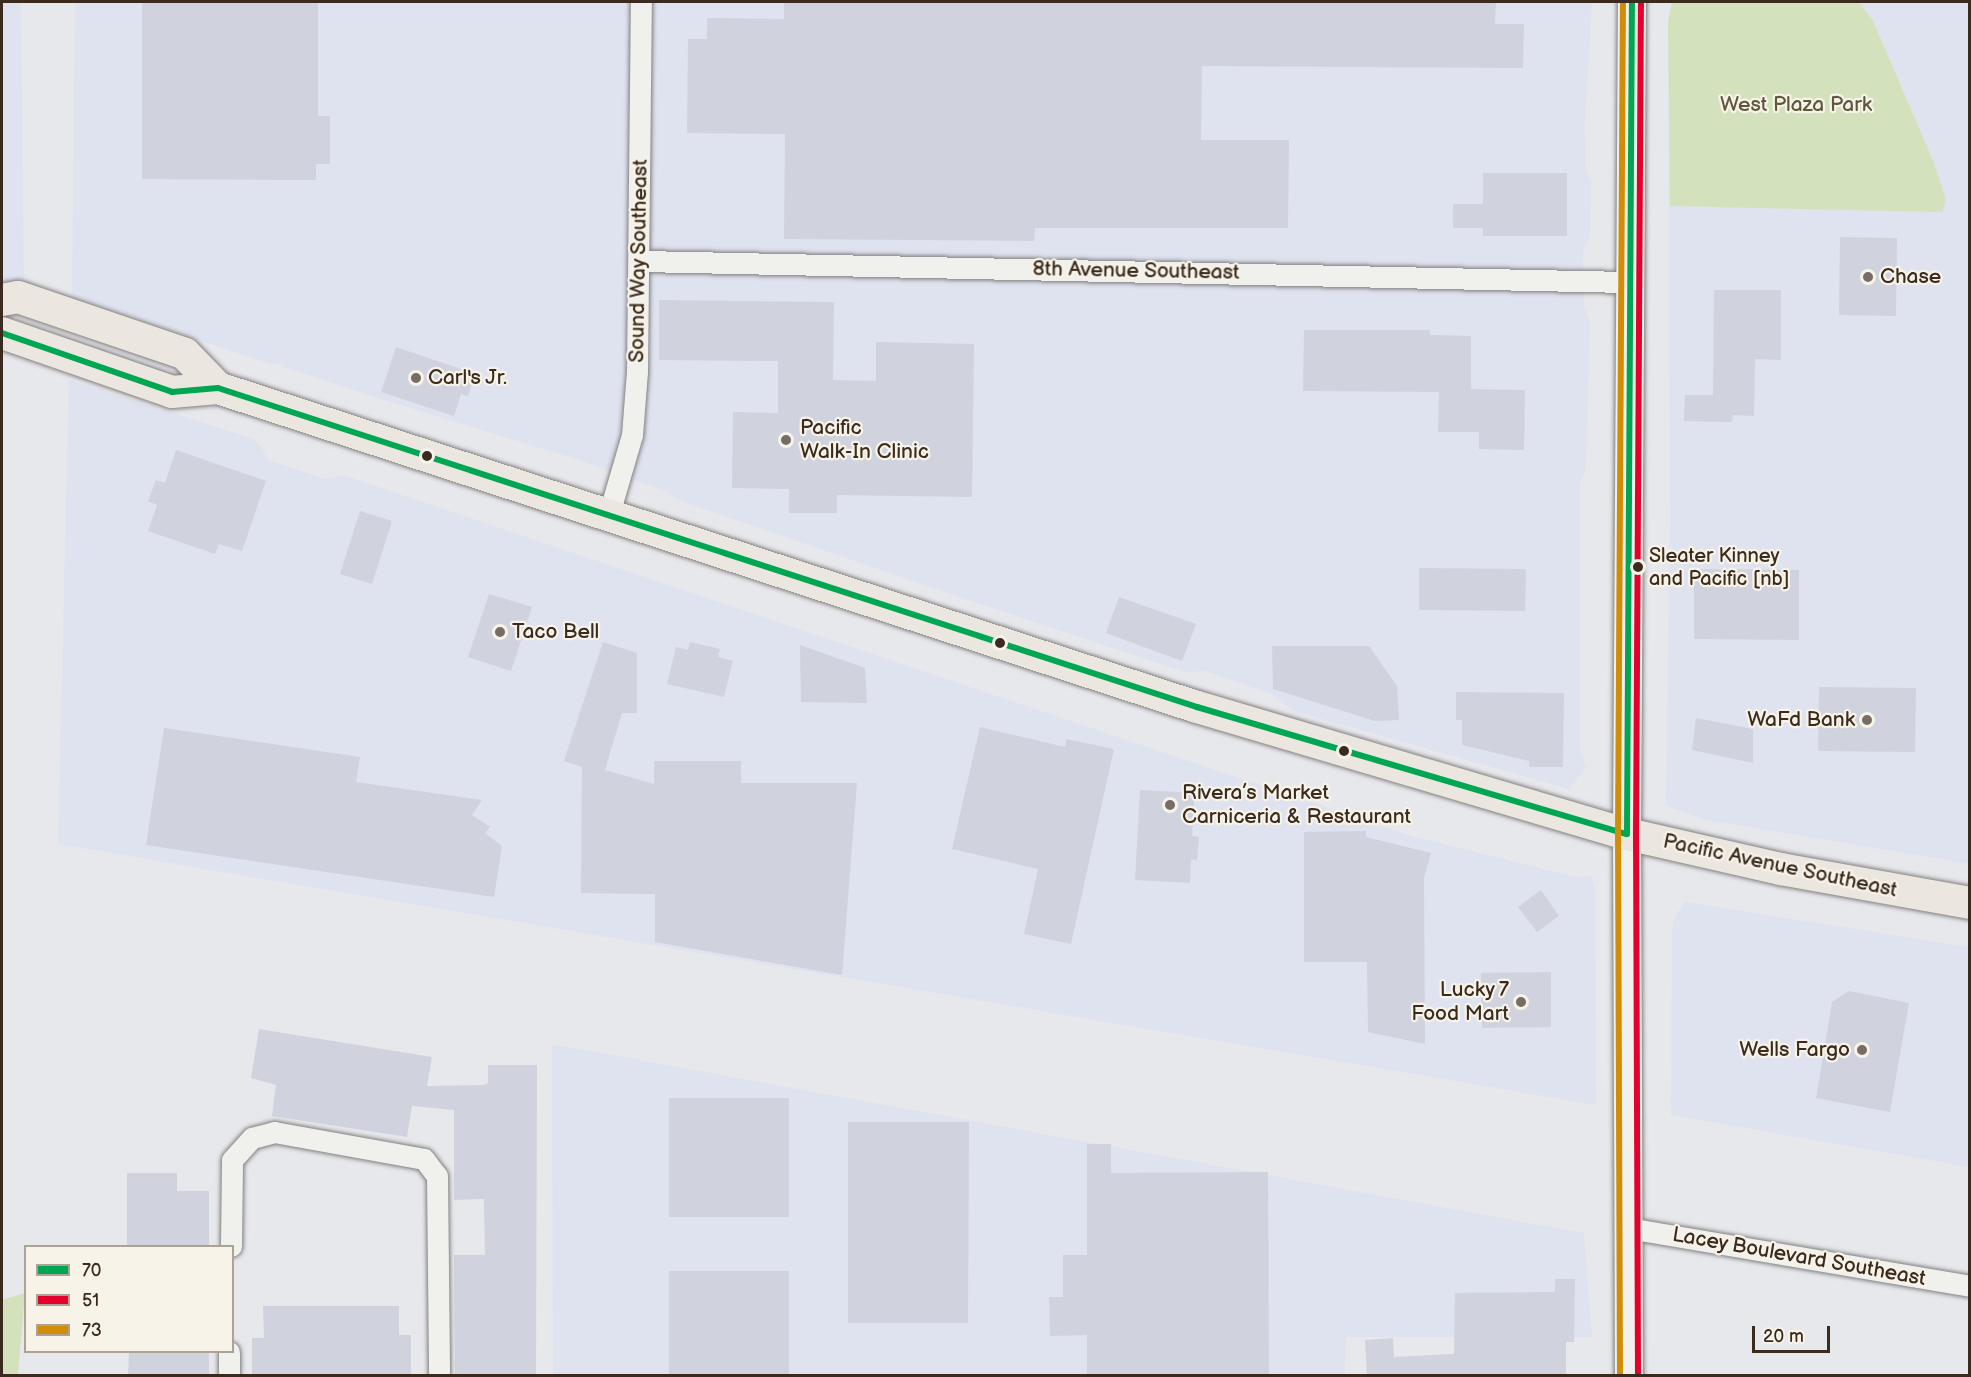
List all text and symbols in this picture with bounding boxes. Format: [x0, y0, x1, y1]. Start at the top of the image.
park label: West Plaza Park [1720, 92, 1872, 118]
street label: Sound Way Southeast [625, 158, 653, 364]
street label: 8th Avenue Southeast [1032, 257, 1240, 285]
place label: Chase [1880, 264, 1941, 290]
marker: Chase [1861, 270, 1875, 284]
place label: Carl's Jr. [428, 365, 508, 391]
marker: Carl's Jr. [409, 371, 423, 385]
place label: Pacific Walk-In Clinic [800, 415, 929, 465]
marker: Pacific Walk-In Clinic [777, 431, 795, 449]
unlabelled marker [421, 450, 433, 462]
place label: Sleater Kinney and Pacific [nb] [1649, 544, 1790, 591]
marker: Sleater Kinney and Pacific [nb] [1632, 561, 1644, 573]
place label: Taco Bell [512, 619, 599, 645]
marker: Taco Bell [493, 625, 507, 639]
unlabelled marker [994, 637, 1006, 649]
place label: WaFd Bank [1747, 707, 1855, 733]
marker: WaFd Bank [1860, 713, 1874, 727]
unlabelled marker [1338, 745, 1350, 757]
place label: Rivera’s Market Carniceria & Restaurant [1182, 780, 1411, 830]
marker: Rivera’s Market Carniceria & Restaurant [1163, 798, 1177, 812]
street label: Pacific Avenue Southeast [1661, 829, 1899, 903]
place label: Lucky 7 Food Mart [1411, 977, 1509, 1027]
marker: Lucky 7 Food Mart [1514, 995, 1528, 1009]
place label: Wells Fargo [1739, 1037, 1850, 1063]
marker: Wells Fargo [1855, 1043, 1869, 1057]
street label: Lacey Boulevard Southeast [1670, 1222, 1928, 1292]
legend [24, 1245, 234, 1353]
text: 70 [82, 1260, 101, 1281]
text: 51 [82, 1290, 99, 1311]
scale bar [1755, 1314, 1833, 1352]
text: 73 [82, 1320, 102, 1341]
text: 20 m [1763, 1326, 1804, 1347]

